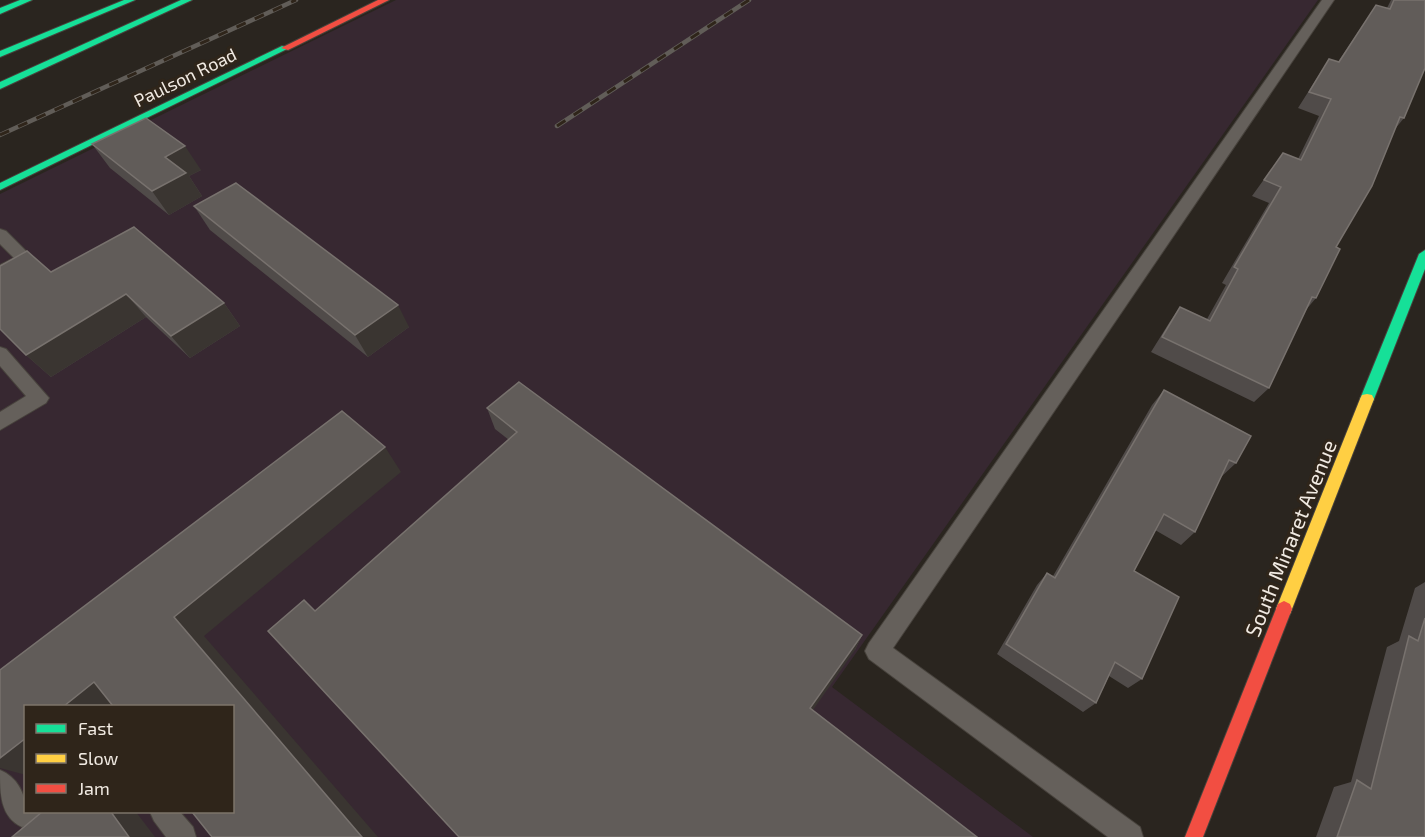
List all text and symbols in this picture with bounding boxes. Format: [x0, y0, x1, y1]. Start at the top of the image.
street label: Paulson Road [130, 43, 240, 111]
street label: South Minaret Avenue [1239, 436, 1341, 640]
legend [24, 705, 234, 813]
text: Fast [78, 717, 113, 739]
text: Slow [78, 747, 119, 769]
text: Jam [78, 777, 110, 799]

